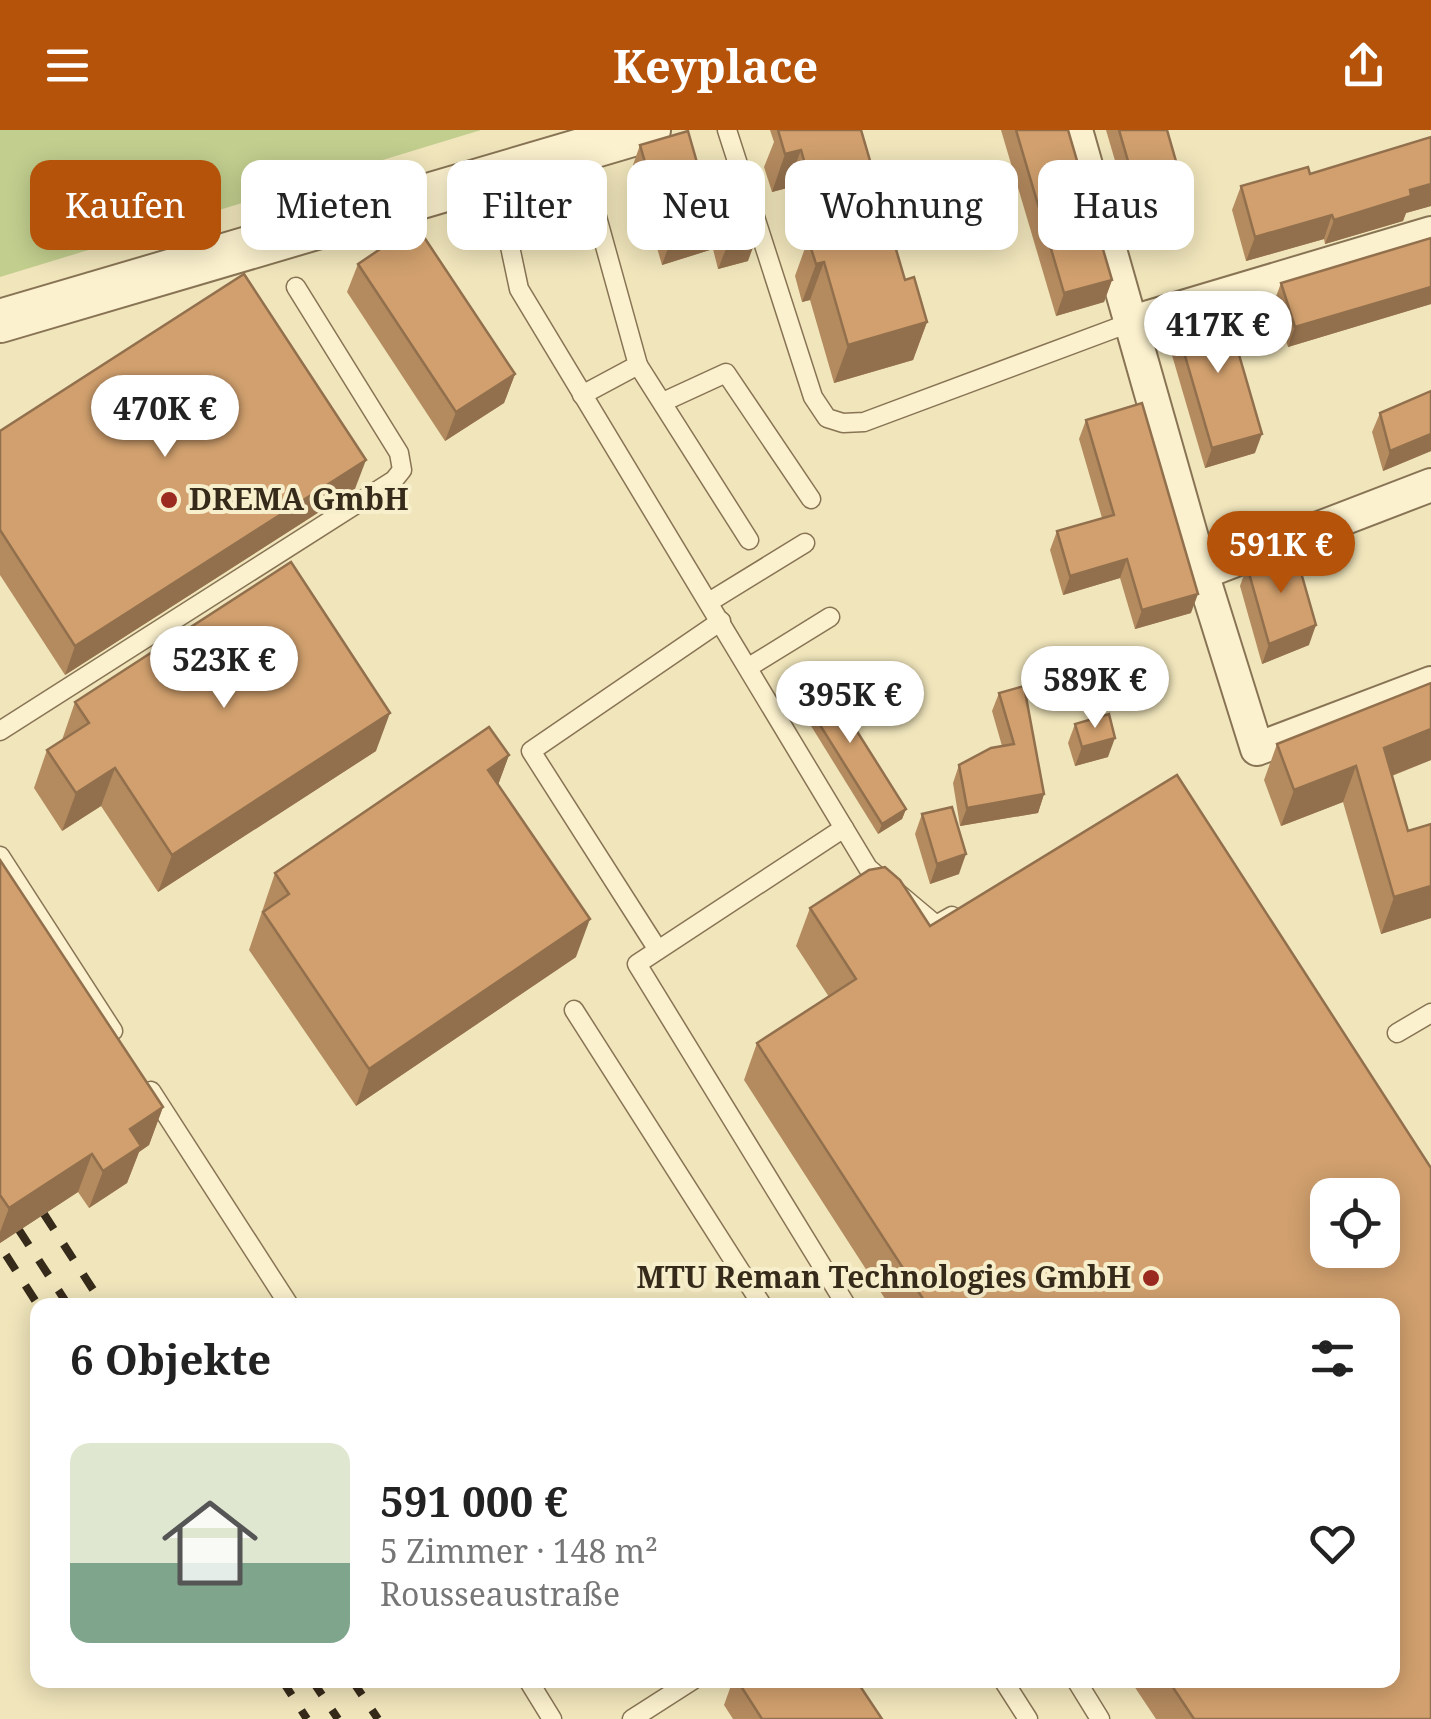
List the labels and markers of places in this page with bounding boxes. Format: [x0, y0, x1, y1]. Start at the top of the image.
pin: 417K € [1137, 291, 1299, 376]
pin: 470K € [84, 375, 246, 460]
place label: DREMA GmbH [189, 478, 409, 519]
marker: DREMA GmbH [158, 489, 180, 511]
pin: 591K € [1200, 511, 1362, 596]
pin: 523K € [143, 626, 305, 711]
pin: 589K € [1014, 646, 1176, 731]
pin: 395K € [769, 661, 931, 746]
place label: MTU Reman Technologies GmbH [636, 1256, 1131, 1297]
marker: MTU Reman Technologies GmbH [1140, 1267, 1162, 1289]

